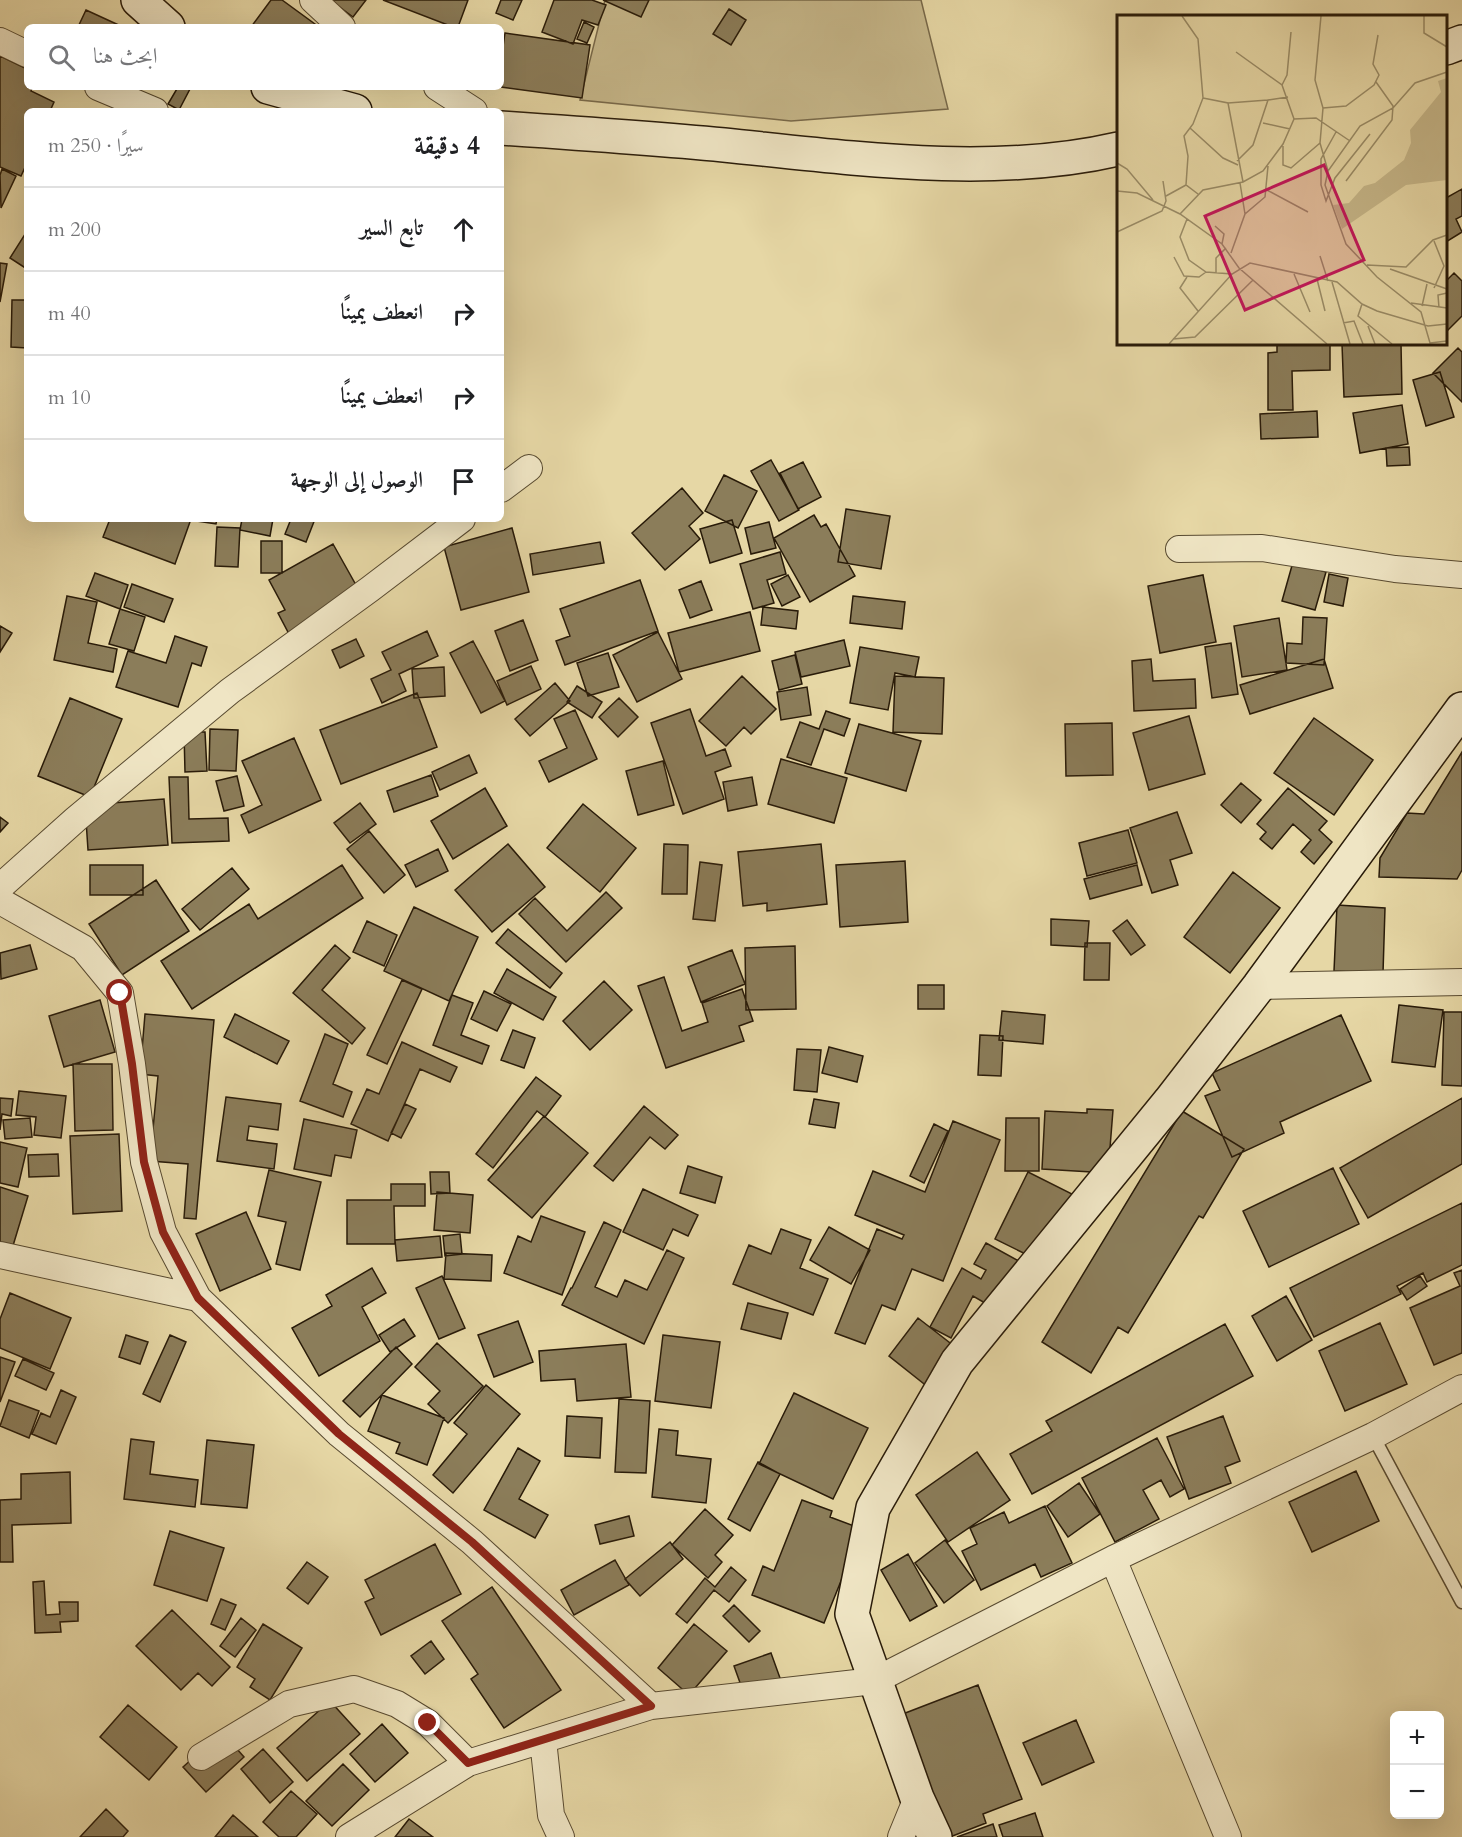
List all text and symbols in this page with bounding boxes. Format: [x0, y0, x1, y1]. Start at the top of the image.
inset map [1117, 15, 1447, 345]
search box [24, 24, 504, 90]
icon: search [45, 41, 78, 74]
text: ابحث هنا [93, 41, 158, 71]
text: 4 دقيقة [414, 128, 480, 163]
text: سيرًا · 250 m [48, 132, 144, 159]
text: تابع السير [360, 213, 423, 243]
icon: ahead [447, 213, 480, 246]
text: 200 m [48, 216, 101, 243]
text: انعطف يمينًا [340, 297, 423, 327]
icon: right [447, 297, 480, 330]
text: 40 m [48, 300, 91, 327]
text: انعطف يمينًا [340, 381, 423, 411]
icon: right [447, 381, 480, 414]
text: 10 m [48, 384, 91, 411]
text: الوصول إلى الوجهة [291, 465, 423, 495]
icon: arrive [447, 465, 480, 498]
route start [106, 979, 132, 1005]
route end [414, 1709, 440, 1735]
map controls [1390, 1711, 1444, 1819]
button: + [1390, 1711, 1444, 1765]
button: − [1390, 1765, 1444, 1819]

